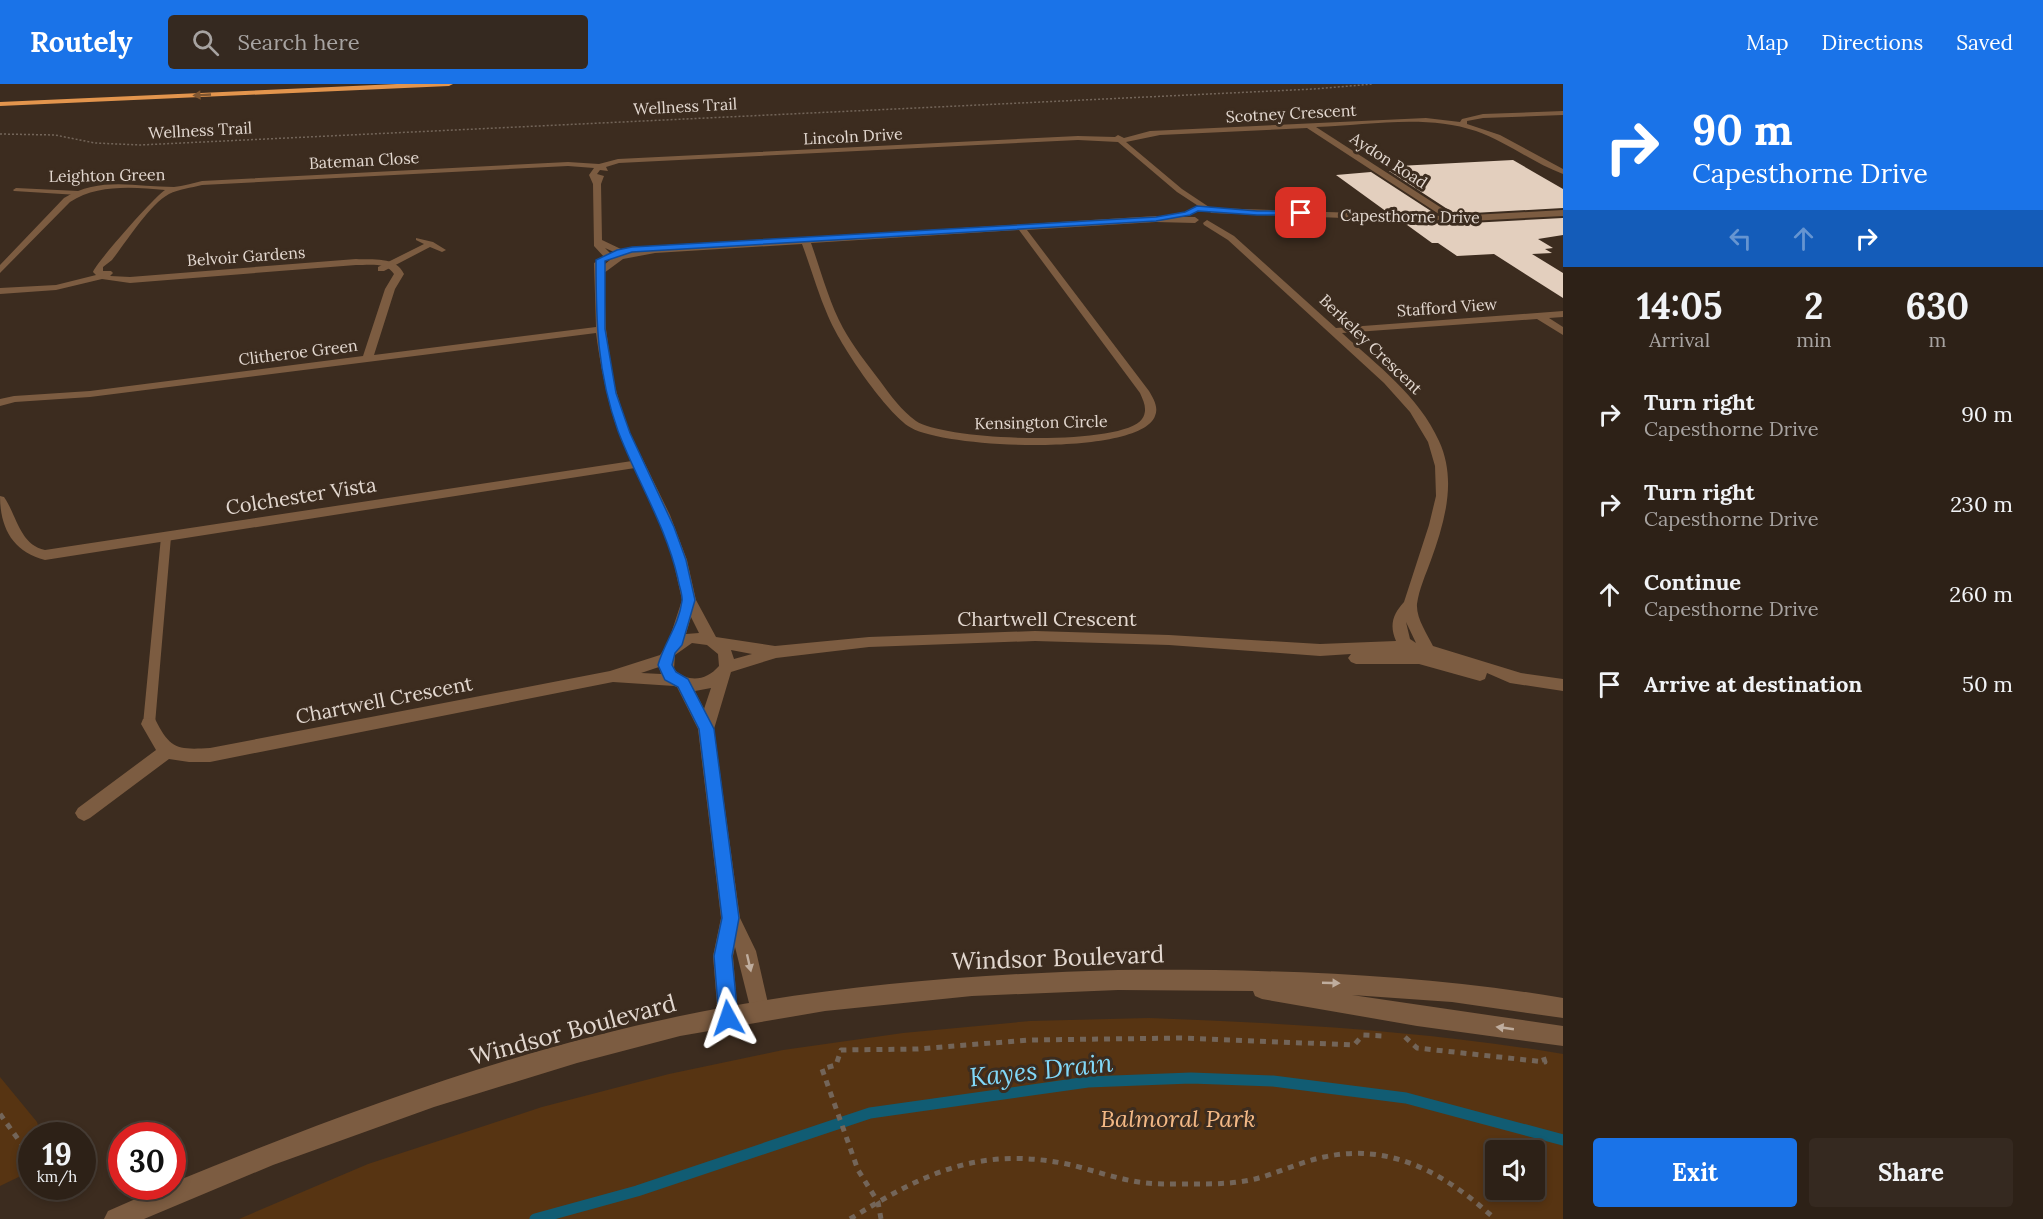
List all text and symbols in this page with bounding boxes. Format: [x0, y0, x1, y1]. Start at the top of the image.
search box [168, 15, 588, 69]
text: Routely [30, 24, 132, 60]
icon: search [189, 26, 222, 59]
text: Search here [237, 28, 360, 56]
text: Map [1746, 29, 1789, 56]
text: Directions [1822, 29, 1923, 56]
text: Saved [1956, 29, 2013, 56]
one-way arrow [193, 91, 212, 100]
street label: Wellness Trail [633, 93, 737, 119]
street label: Scotney Crescent [1225, 100, 1358, 126]
text: 90 m [1692, 103, 1793, 157]
icon: right [1593, 108, 1671, 186]
street label: Wellness Trail [148, 117, 252, 143]
street label: Lincoln Drive [803, 123, 904, 149]
street label: Aydon Road [1346, 127, 1432, 193]
street label: Bateman Close [308, 147, 420, 173]
text: Capesthorne Drive [1692, 156, 1928, 190]
street label: Leighton Green [49, 164, 166, 186]
pin [1275, 187, 1326, 238]
icon: arrive [1284, 196, 1317, 229]
street label: Capesthorne Drive [1340, 205, 1480, 227]
icon: left [1724, 222, 1757, 255]
icon: ahead [1787, 222, 1820, 255]
icon: right [1850, 222, 1883, 255]
street label: Belvoir Gardens [186, 242, 306, 270]
text: 14:05 [1637, 283, 1722, 329]
text: 2 [1804, 283, 1824, 329]
text: 630 [1906, 283, 1969, 329]
street label: Berkeley Crescent [1315, 290, 1427, 399]
street label: Stafford View [1396, 294, 1498, 320]
text: Arrival [1649, 327, 1710, 352]
text: min [1796, 327, 1832, 352]
text: m [1928, 327, 1946, 352]
street label: Clitheroe Green [237, 335, 359, 369]
text: Turn right [1644, 388, 1755, 416]
icon: right [1593, 398, 1626, 431]
text: 90 m [1961, 400, 2013, 428]
street label: Kensington Circle [974, 411, 1108, 433]
text: Capesthorne Drive [1644, 416, 1819, 441]
street label: Colchester Vista [224, 471, 378, 520]
text: Turn right [1644, 478, 1755, 506]
icon: right [1593, 488, 1626, 521]
text: 230 m [1950, 490, 2013, 518]
text: Capesthorne Drive [1644, 506, 1819, 531]
text: Continue [1644, 568, 1741, 596]
icon: ahead [1593, 578, 1626, 611]
text: 260 m [1949, 580, 2013, 608]
text: Capesthorne Drive [1644, 596, 1819, 621]
street label: Chartwell Crescent [957, 606, 1137, 631]
icon: arrive [1593, 668, 1626, 701]
street label: Chartwell Crescent [293, 670, 475, 729]
text: Arrive at destination [1644, 670, 1862, 698]
text: 50 m [1962, 670, 2013, 698]
street label: Windsor Boulevard [951, 938, 1165, 977]
one-way arrow [744, 954, 754, 973]
one-way arrow [1321, 979, 1340, 988]
position arrow [696, 986, 760, 1050]
street label: Windsor Boulevard [466, 987, 680, 1072]
one-way arrow [1495, 1024, 1514, 1033]
water label: Kayes Drain [967, 1046, 1114, 1093]
park label: Balmoral Park [1100, 1103, 1256, 1134]
speed limit sign: 30 [108, 1122, 186, 1200]
text: 19 [42, 1135, 72, 1173]
button: Exit [1593, 1138, 1797, 1207]
button: Share [1809, 1138, 2013, 1207]
map controls [1485, 1140, 1545, 1200]
button: sound [1485, 1140, 1545, 1200]
text: km/h [37, 1167, 77, 1186]

